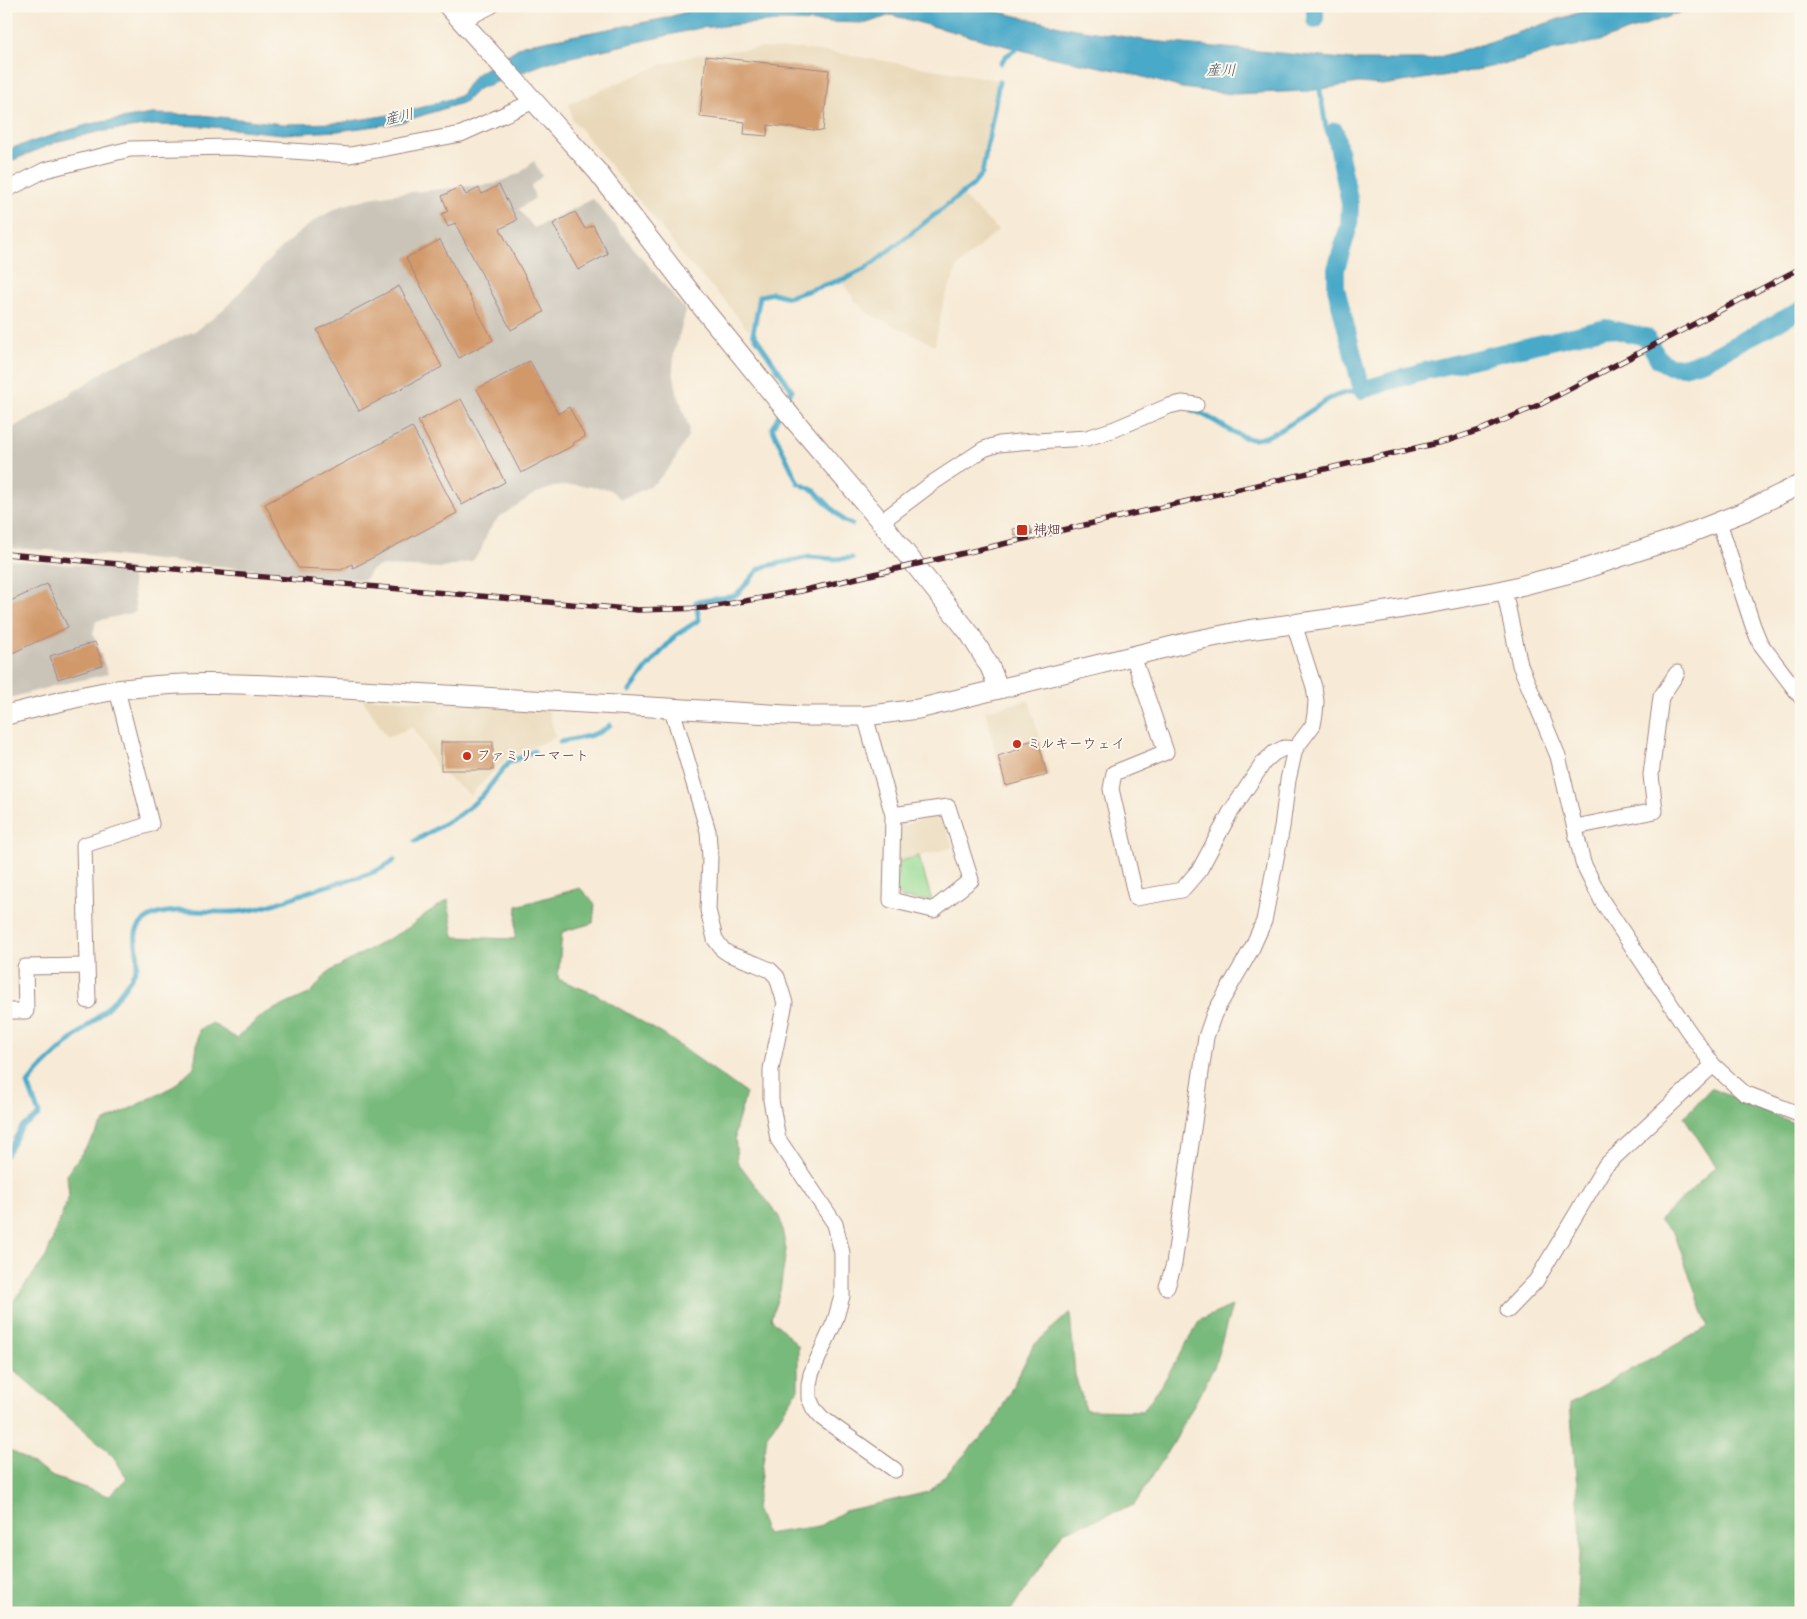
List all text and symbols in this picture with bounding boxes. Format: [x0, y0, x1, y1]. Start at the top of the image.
water label: 産川 [1206, 60, 1236, 81]
water label: 産川 [382, 103, 416, 131]
place label: 神畑 [1033, 520, 1061, 540]
marker: 神畑 [1015, 523, 1029, 537]
place label: ミルキーウェイ [1027, 734, 1125, 754]
marker: ミルキーウェイ [1011, 738, 1023, 750]
place label: ファミリーマート [477, 746, 589, 766]
marker: ファミリーマート [461, 750, 473, 762]

